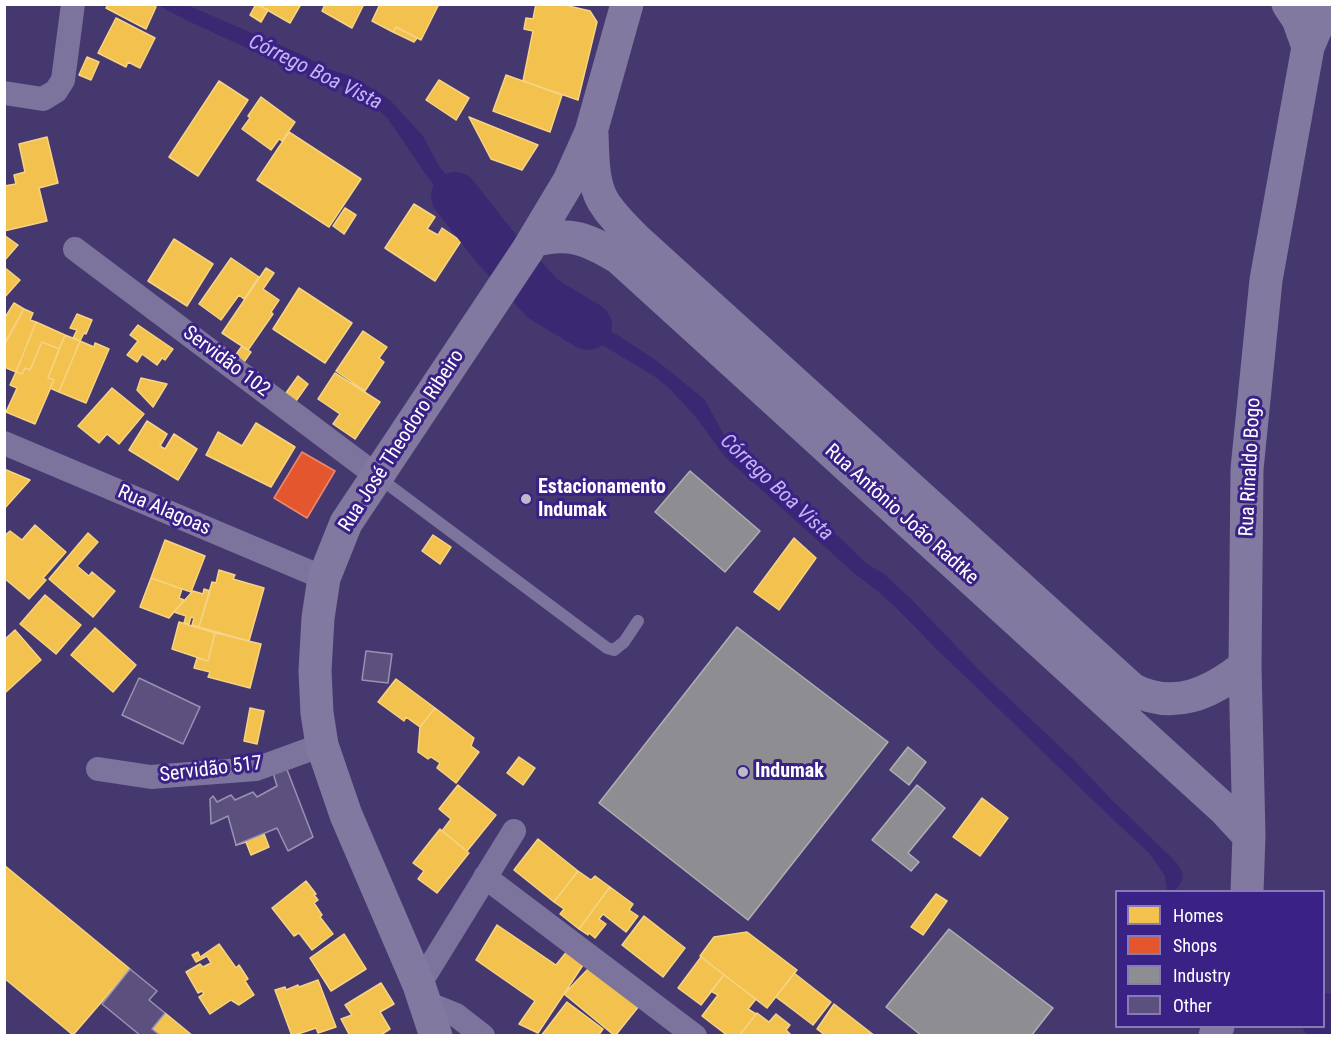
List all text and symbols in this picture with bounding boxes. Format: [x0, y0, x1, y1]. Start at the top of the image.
water label: Córrego Boa Vista [244, 30, 386, 116]
street label: Servidão 102 [178, 321, 274, 403]
street label: Rua José Theodoro Ribeiro [334, 345, 470, 537]
street label: Rua Rinaldo Bogo [1235, 397, 1267, 537]
water label: Córrego Boa Vista [714, 429, 838, 547]
street label: Rua Antônio João Radtke [819, 440, 983, 590]
place label: Estacionamento Indumak [538, 476, 666, 523]
street label: Rua Alagoas [114, 481, 214, 541]
marker: Estacionamento Indumak [519, 492, 533, 506]
street label: Servidão 517 [158, 752, 264, 788]
place label: Indumak [755, 760, 824, 784]
marker: Indumak [736, 765, 750, 779]
legend [1115, 890, 1325, 1028]
text: Homes [1173, 905, 1223, 926]
text: Shops [1173, 935, 1217, 956]
text: Industry [1173, 965, 1231, 986]
text: Other [1173, 995, 1212, 1016]

